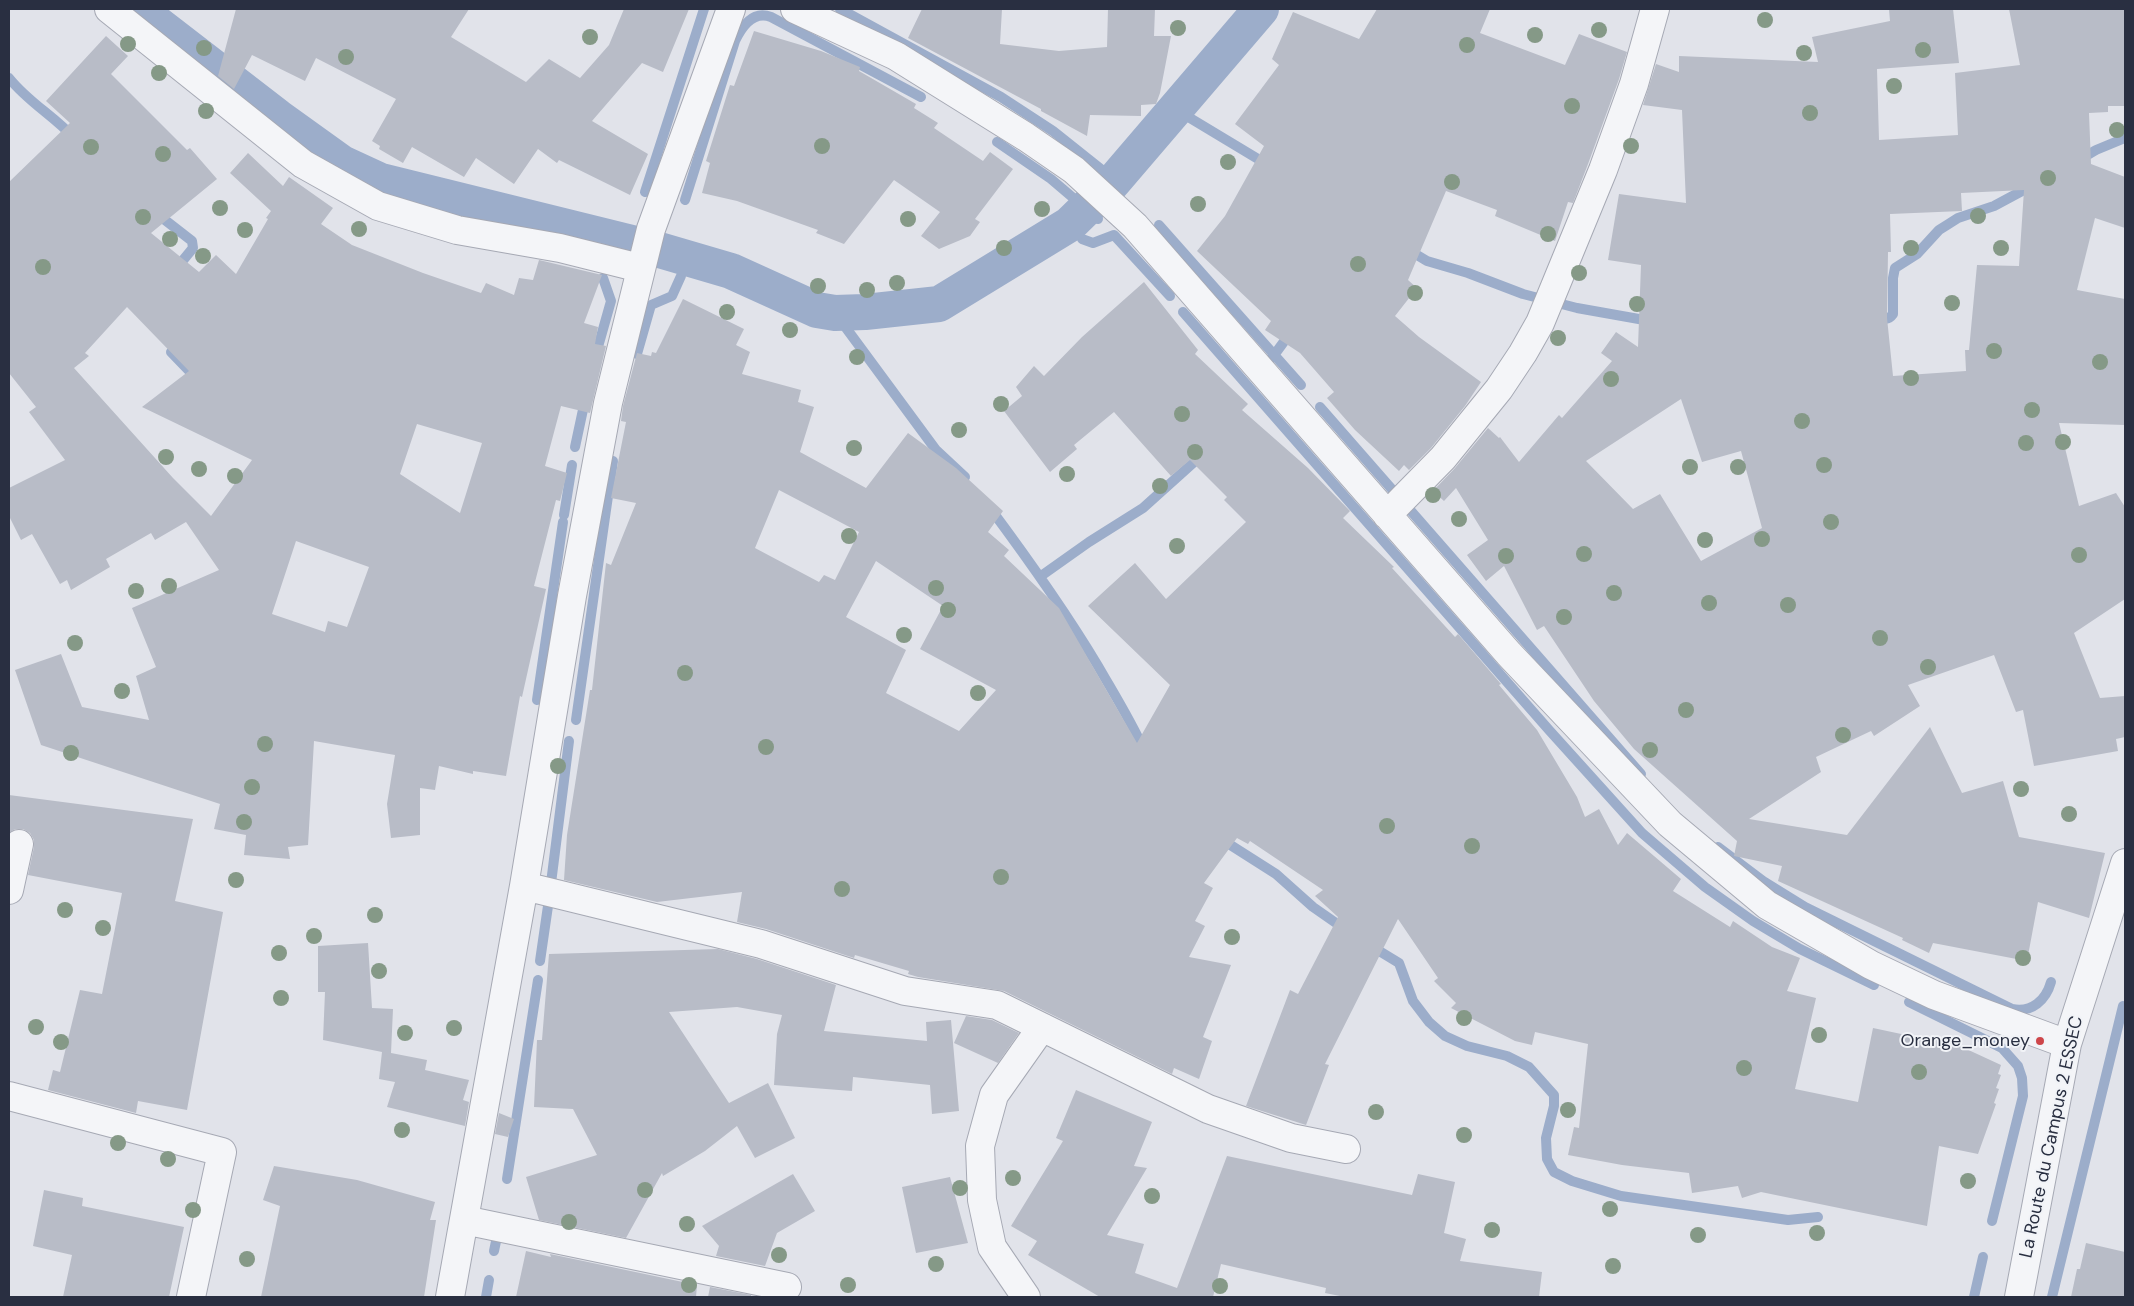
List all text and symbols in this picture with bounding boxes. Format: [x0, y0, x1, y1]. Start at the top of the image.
street label: La Route du Campus 2 ESSEC [2016, 1014, 2088, 1260]
place label: Orange_money [1901, 1030, 2030, 1052]
marker: Orange_money [2034, 1035, 2046, 1047]

